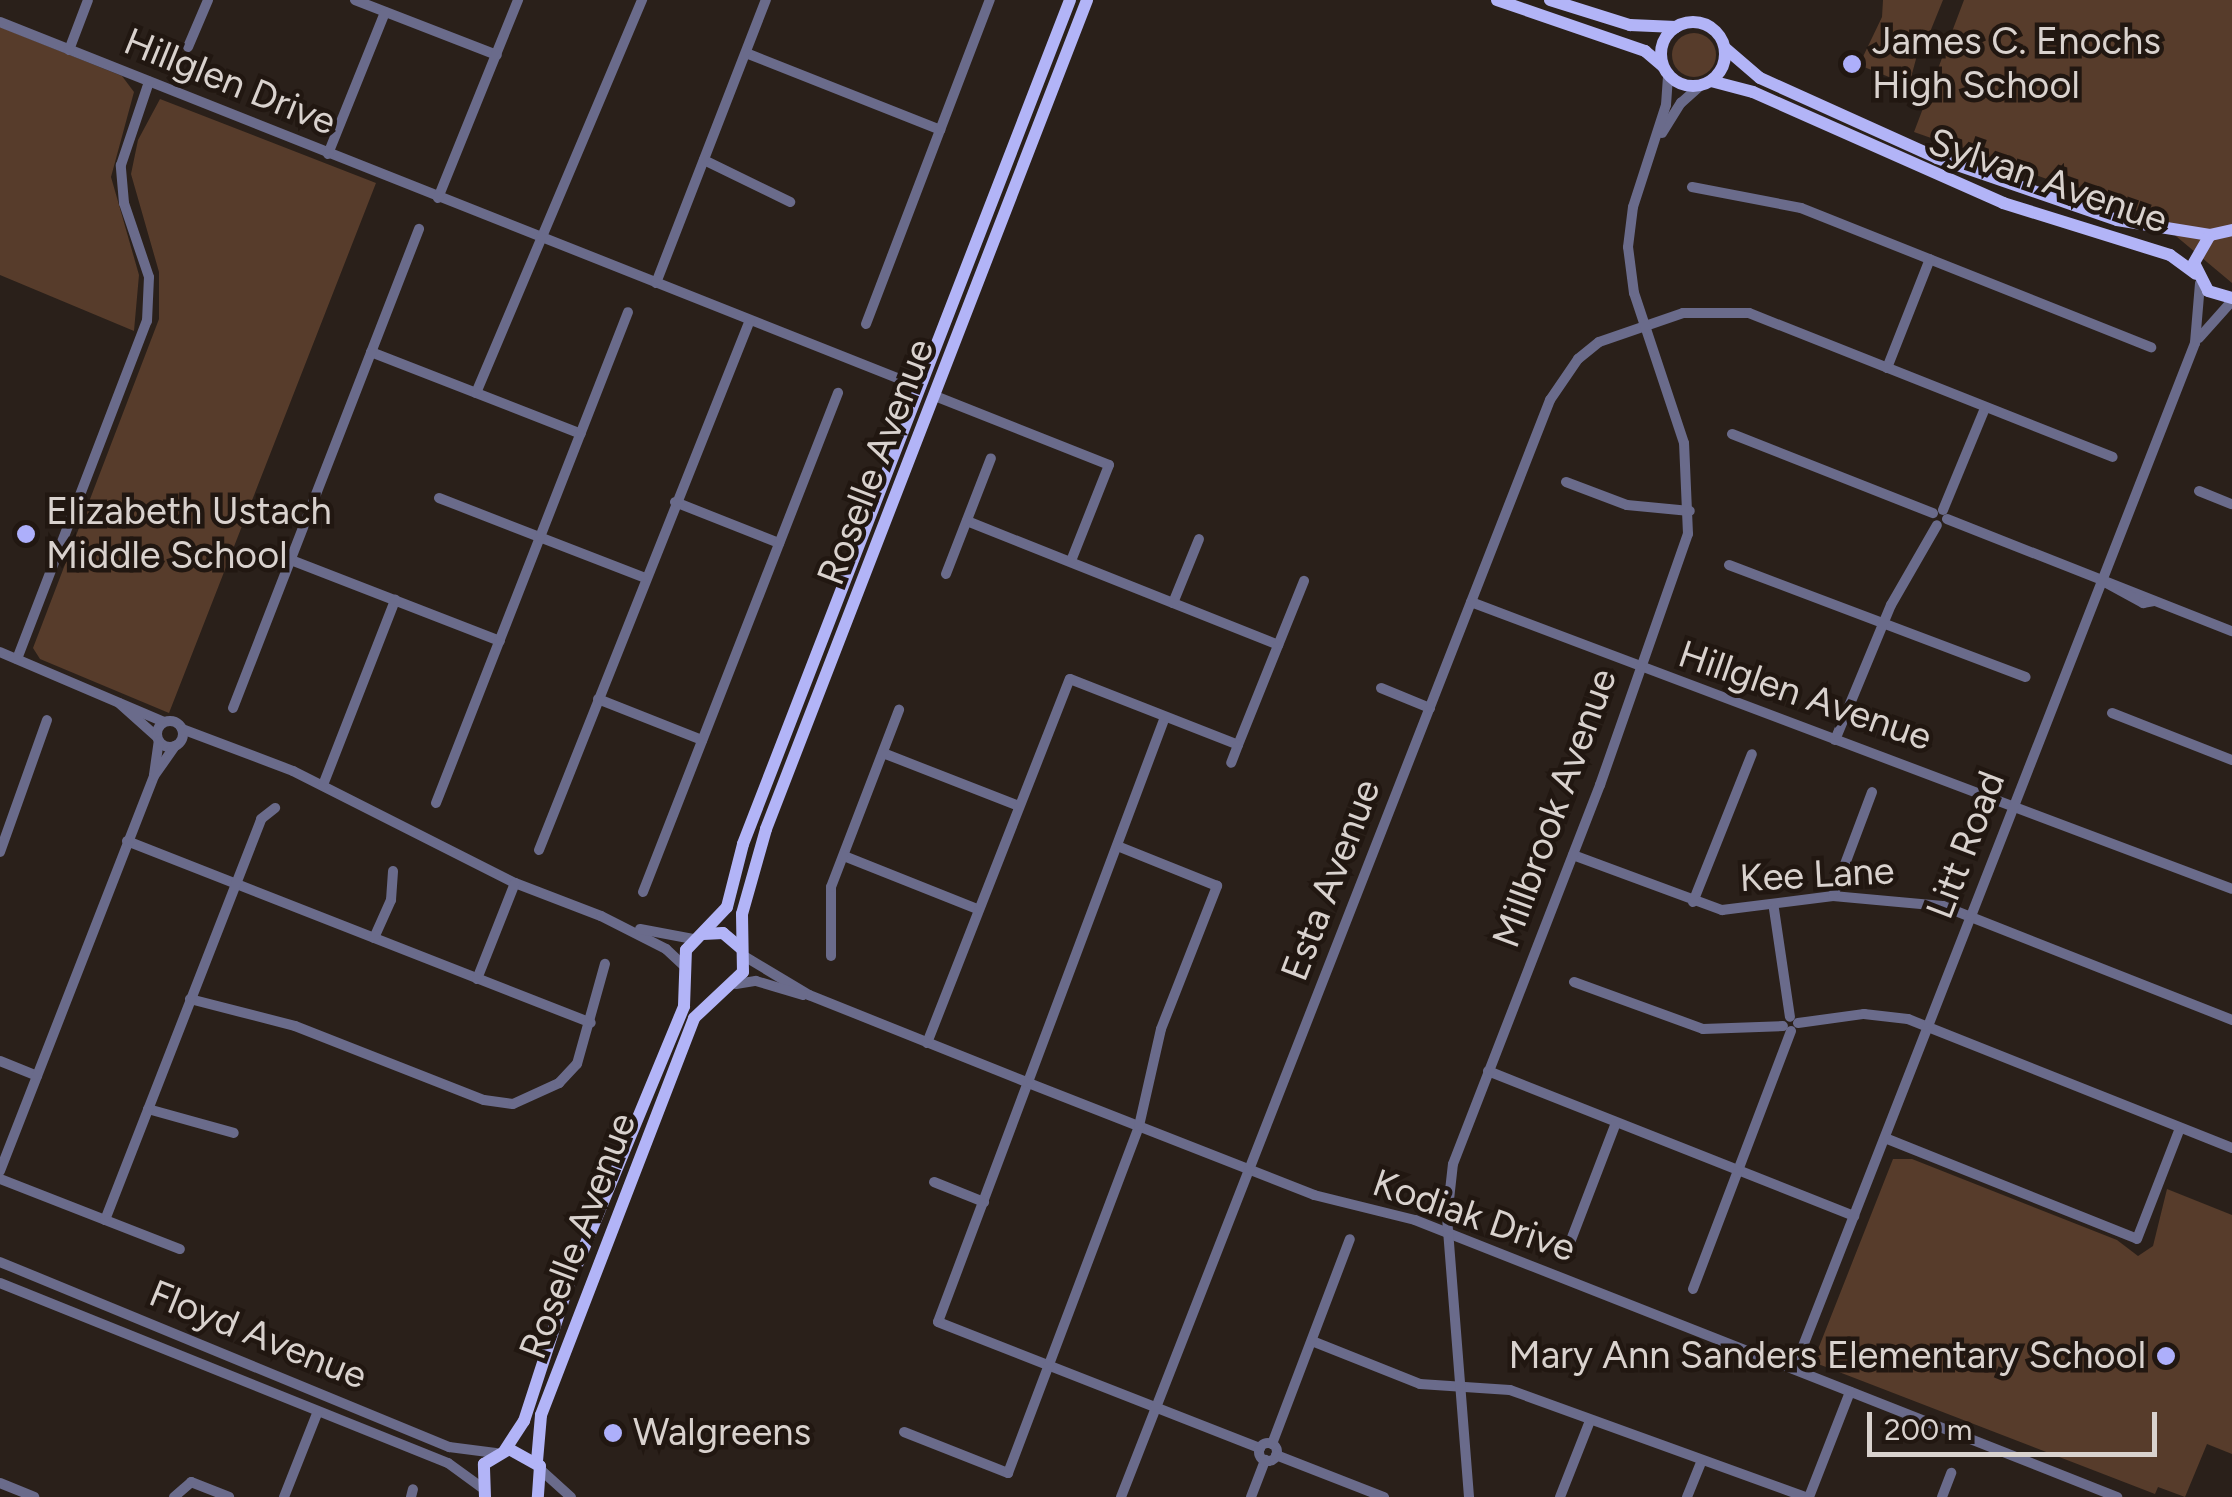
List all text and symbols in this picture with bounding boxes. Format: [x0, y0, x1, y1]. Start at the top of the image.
street label: Hillglen Drive [118, 19, 342, 145]
place label: James C. Enochs High School [1872, 19, 2161, 108]
marker: James C. Enochs High School [1841, 53, 1863, 75]
street label: Sylvan Avenue [1923, 119, 2173, 243]
street label: Roselle Avenue [808, 333, 944, 591]
place label: Elizabeth Ustach Middle School [46, 489, 332, 578]
marker: Elizabeth Ustach Middle School [15, 523, 37, 545]
street label: Hillglen Avenue [1672, 631, 1938, 761]
street label: Millbrook Avenue [1483, 662, 1627, 954]
street label: Litt Road [1917, 765, 2015, 925]
street label: Esta Avenue [1272, 773, 1390, 987]
street label: Kee Lane [1738, 848, 1896, 902]
street label: Roselle Avenue [510, 1107, 646, 1365]
street label: Kodiak Drive [1367, 1160, 1581, 1272]
street label: Floyd Avenue [143, 1271, 373, 1399]
place label: Mary Ann Sanders Elementary School [1509, 1333, 2146, 1379]
marker: Mary Ann Sanders Elementary School [2155, 1345, 2177, 1367]
scale bar [1872, 1392, 2162, 1454]
place label: Walgreens [633, 1410, 811, 1456]
text: 200 m [1884, 1411, 1972, 1448]
marker: Walgreens [602, 1422, 624, 1444]

